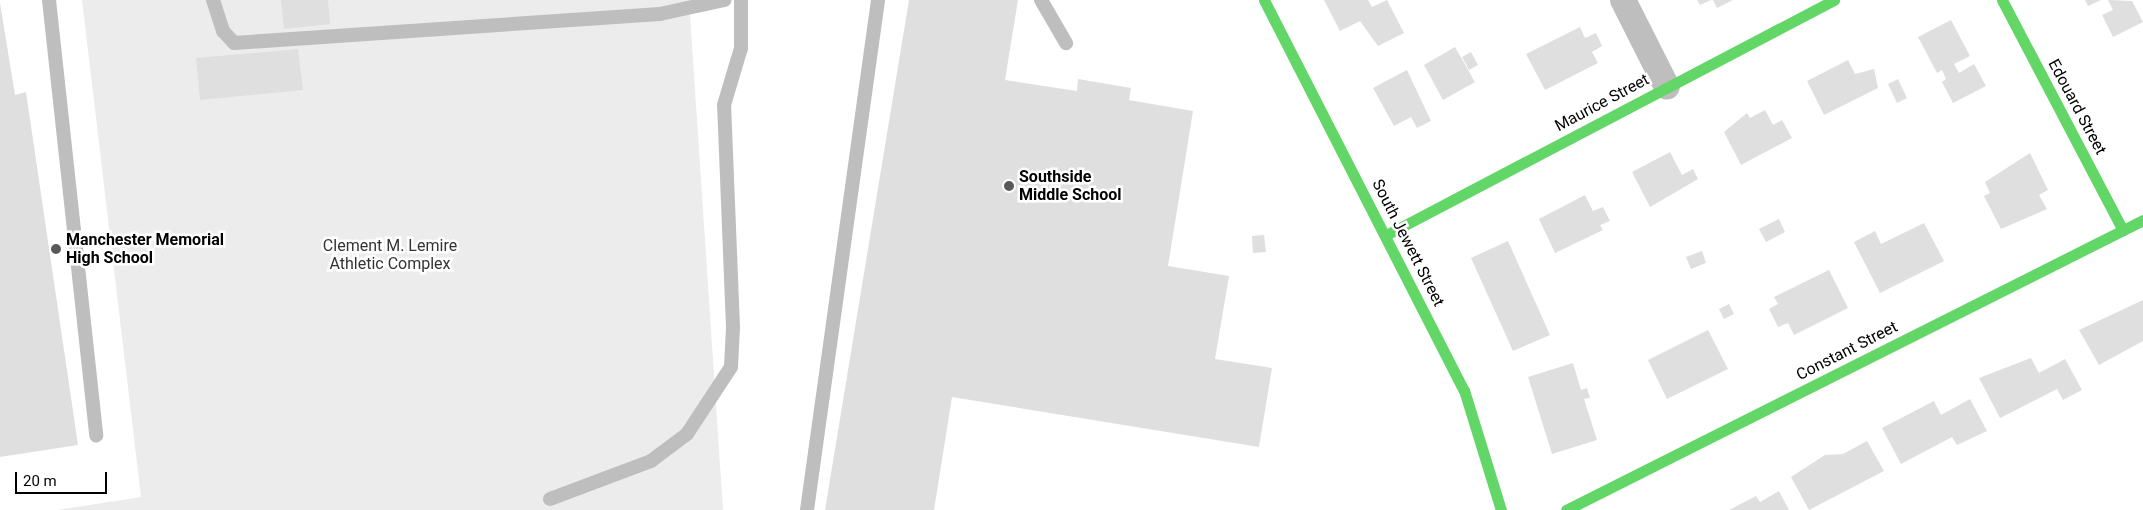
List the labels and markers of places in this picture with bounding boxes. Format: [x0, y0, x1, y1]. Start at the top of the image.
place label: Southside Middle School [1019, 167, 1122, 205]
marker: Southside Middle School [1003, 180, 1015, 192]
place label: Manchester Memorial High School [66, 230, 224, 268]
marker: Manchester Memorial High School [50, 243, 62, 255]

